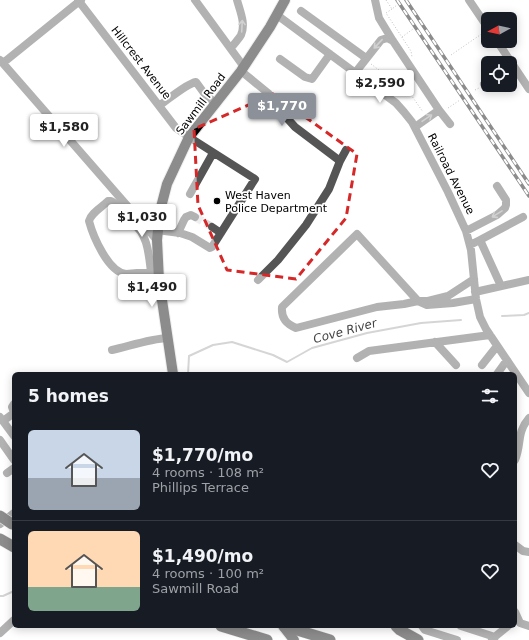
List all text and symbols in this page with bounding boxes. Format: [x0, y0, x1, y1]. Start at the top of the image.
north arrow [481, 12, 517, 48]
map controls [481, 12, 517, 92]
one-way arrow [239, 19, 246, 32]
street label: Hillcrest Avenue [108, 24, 174, 102]
one-way arrow [373, 39, 382, 49]
button: locate [481, 56, 517, 92]
pin: $2,590 [347, 70, 413, 104]
street label: Sawmill Road [174, 71, 228, 137]
text: $2,590 [355, 75, 405, 90]
pin: $1,770 [249, 93, 315, 127]
text: $1,770 [257, 98, 307, 113]
pin: $1,580 [31, 114, 97, 148]
one-way arrow [421, 114, 432, 122]
text: $1,580 [39, 119, 89, 134]
street label: Railroad Avenue [425, 131, 477, 217]
place label: West Haven Police Department [225, 189, 328, 215]
marker: West Haven Police Department [212, 196, 222, 206]
pin: $1,030 [109, 204, 175, 238]
text: $1,030 [117, 209, 167, 224]
one-way arrow [491, 211, 503, 219]
pin: $1,490 [119, 274, 185, 308]
text: $1,490 [127, 279, 177, 294]
water label: Cove River [312, 316, 379, 346]
icon: filters [479, 385, 501, 407]
text: 5 homes [28, 386, 109, 406]
text: $1,770/mo [152, 445, 253, 465]
icon: home [60, 446, 108, 494]
icon: heart [479, 459, 501, 481]
text: 4 rooms · 108 m² [152, 465, 264, 480]
text: Phillips Terrace [152, 480, 249, 495]
text: $1,490/mo [152, 546, 253, 566]
icon: home [60, 547, 108, 595]
icon: heart [479, 560, 501, 582]
text: 4 rooms · 100 m² [152, 566, 264, 581]
text: Sawmill Road [152, 581, 239, 596]

